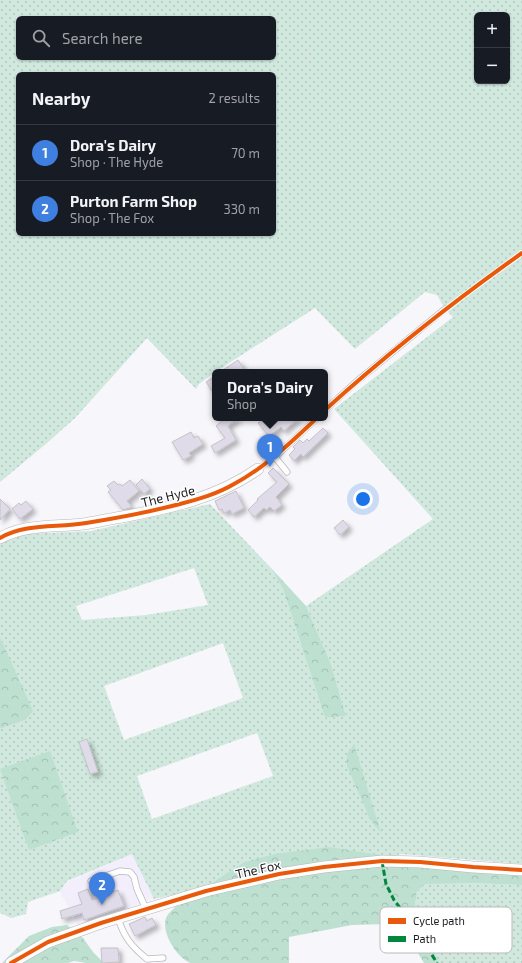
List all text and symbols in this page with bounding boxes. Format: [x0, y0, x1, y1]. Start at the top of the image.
map controls [474, 12, 510, 84]
button: + [474, 12, 510, 48]
search box [16, 16, 276, 60]
icon: search [30, 27, 52, 49]
text: Search here [62, 29, 143, 47]
button: − [474, 48, 510, 84]
text: Nearby [32, 88, 90, 108]
text: 2 results [208, 90, 260, 106]
text: Dora's Dairy [70, 136, 156, 154]
text: 1 [42, 145, 48, 161]
text: 70 m [231, 145, 260, 161]
text: Shop · The Hyde [70, 154, 163, 170]
text: Purton Farm Shop [70, 192, 197, 210]
text: 2 [41, 201, 49, 217]
text: 330 m [223, 201, 260, 217]
text: Shop · The Fox [70, 210, 154, 226]
popup [212, 369, 328, 421]
text: Dora's Dairy [227, 378, 313, 396]
text: Shop [227, 396, 257, 412]
pin: 1 [257, 434, 283, 467]
street label: The Hyde [139, 482, 197, 510]
your location [353, 489, 373, 509]
street label: The Fox [234, 856, 282, 882]
pin: 2 [89, 872, 115, 905]
legend [380, 907, 512, 953]
text: Cycle path [413, 914, 465, 927]
text: Path [413, 932, 436, 945]

